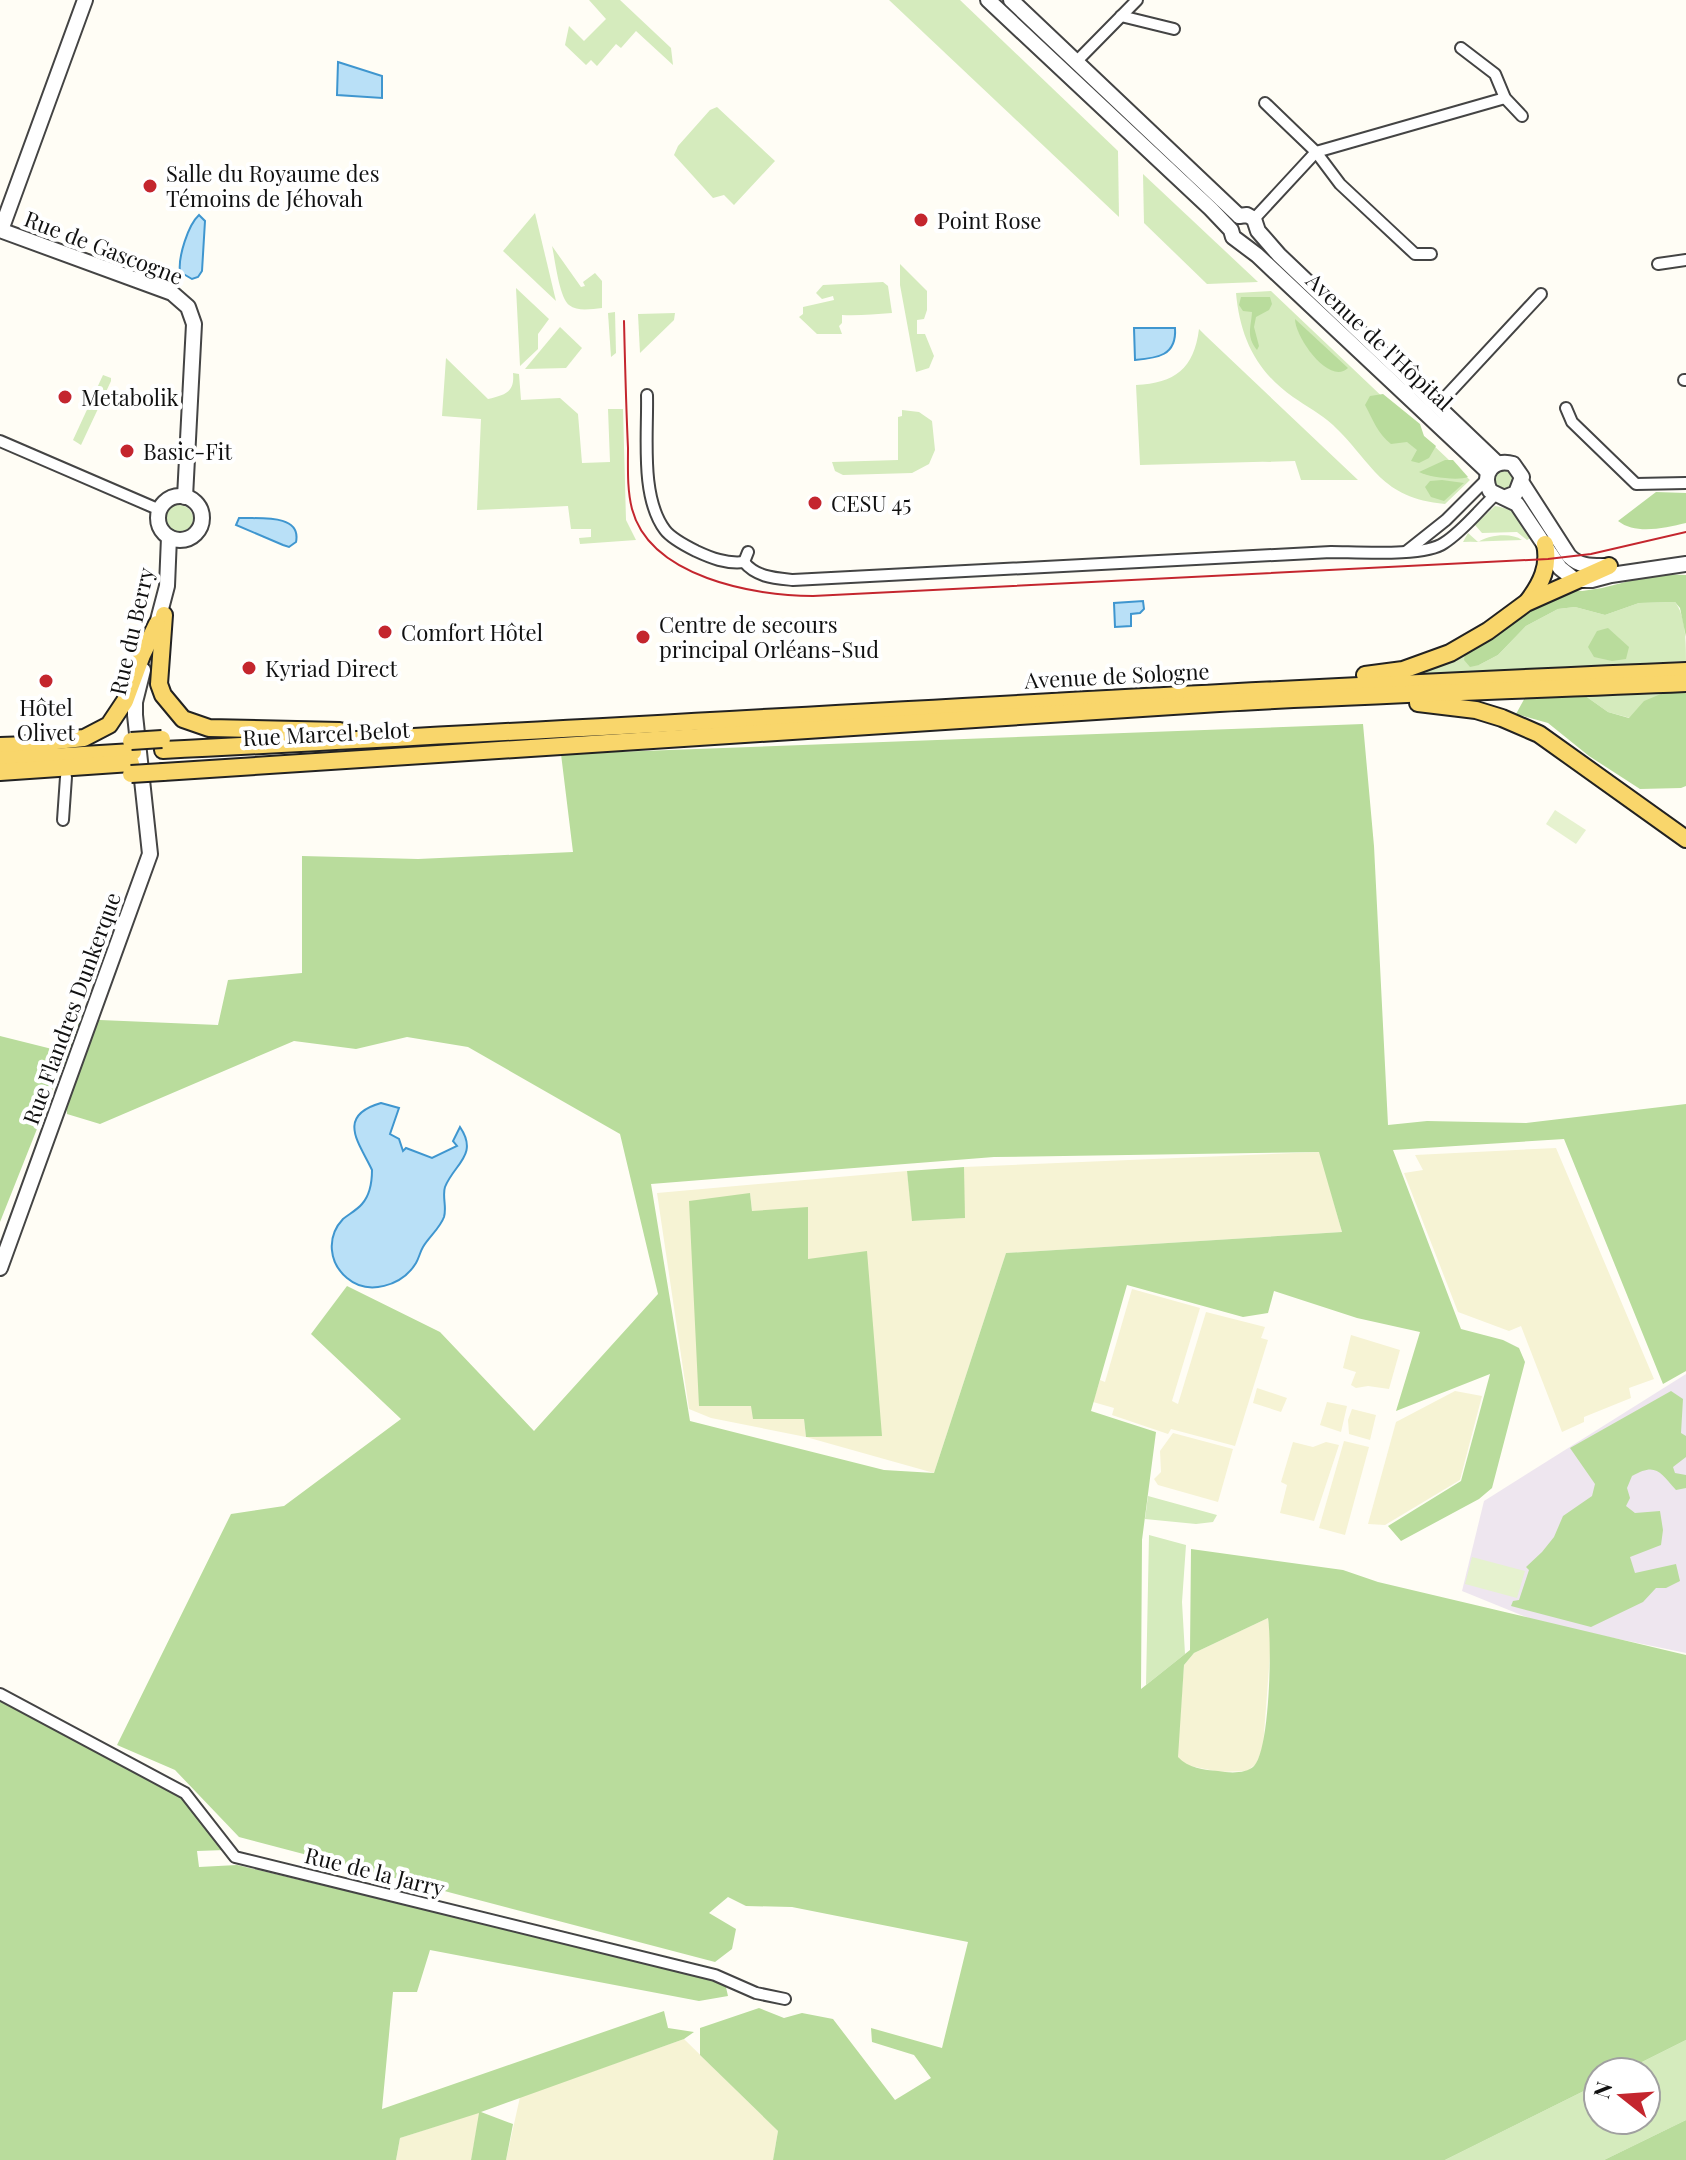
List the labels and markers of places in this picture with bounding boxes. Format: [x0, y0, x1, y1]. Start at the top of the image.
place label: Salle du Royaume des Témoins de Jéhovah [166, 158, 380, 213]
marker: Salle du Royaume des Témoins de Jéhovah [141, 177, 159, 195]
place label: Point Rose [937, 205, 1041, 235]
marker: Point Rose [912, 211, 930, 229]
place label: Metabolik [81, 382, 179, 412]
marker: Metabolik [56, 388, 74, 406]
place label: Basic-Fit [143, 436, 233, 466]
marker: Basic-Fit [118, 442, 136, 460]
place label: CESU 45 [831, 488, 911, 518]
marker: CESU 45 [806, 494, 824, 512]
place label: Centre de secours principal Orléans-Sud [659, 609, 879, 664]
place label: Comfort Hôtel [401, 617, 543, 647]
marker: Comfort Hôtel [376, 623, 394, 641]
marker: Centre de secours principal Orléans-Sud [634, 628, 652, 646]
place label: Kyriad Direct [265, 653, 398, 683]
marker: Kyriad Direct [240, 659, 258, 677]
marker: Hôtel Olivet [37, 672, 55, 690]
place label: Hôtel Olivet [17, 692, 76, 747]

